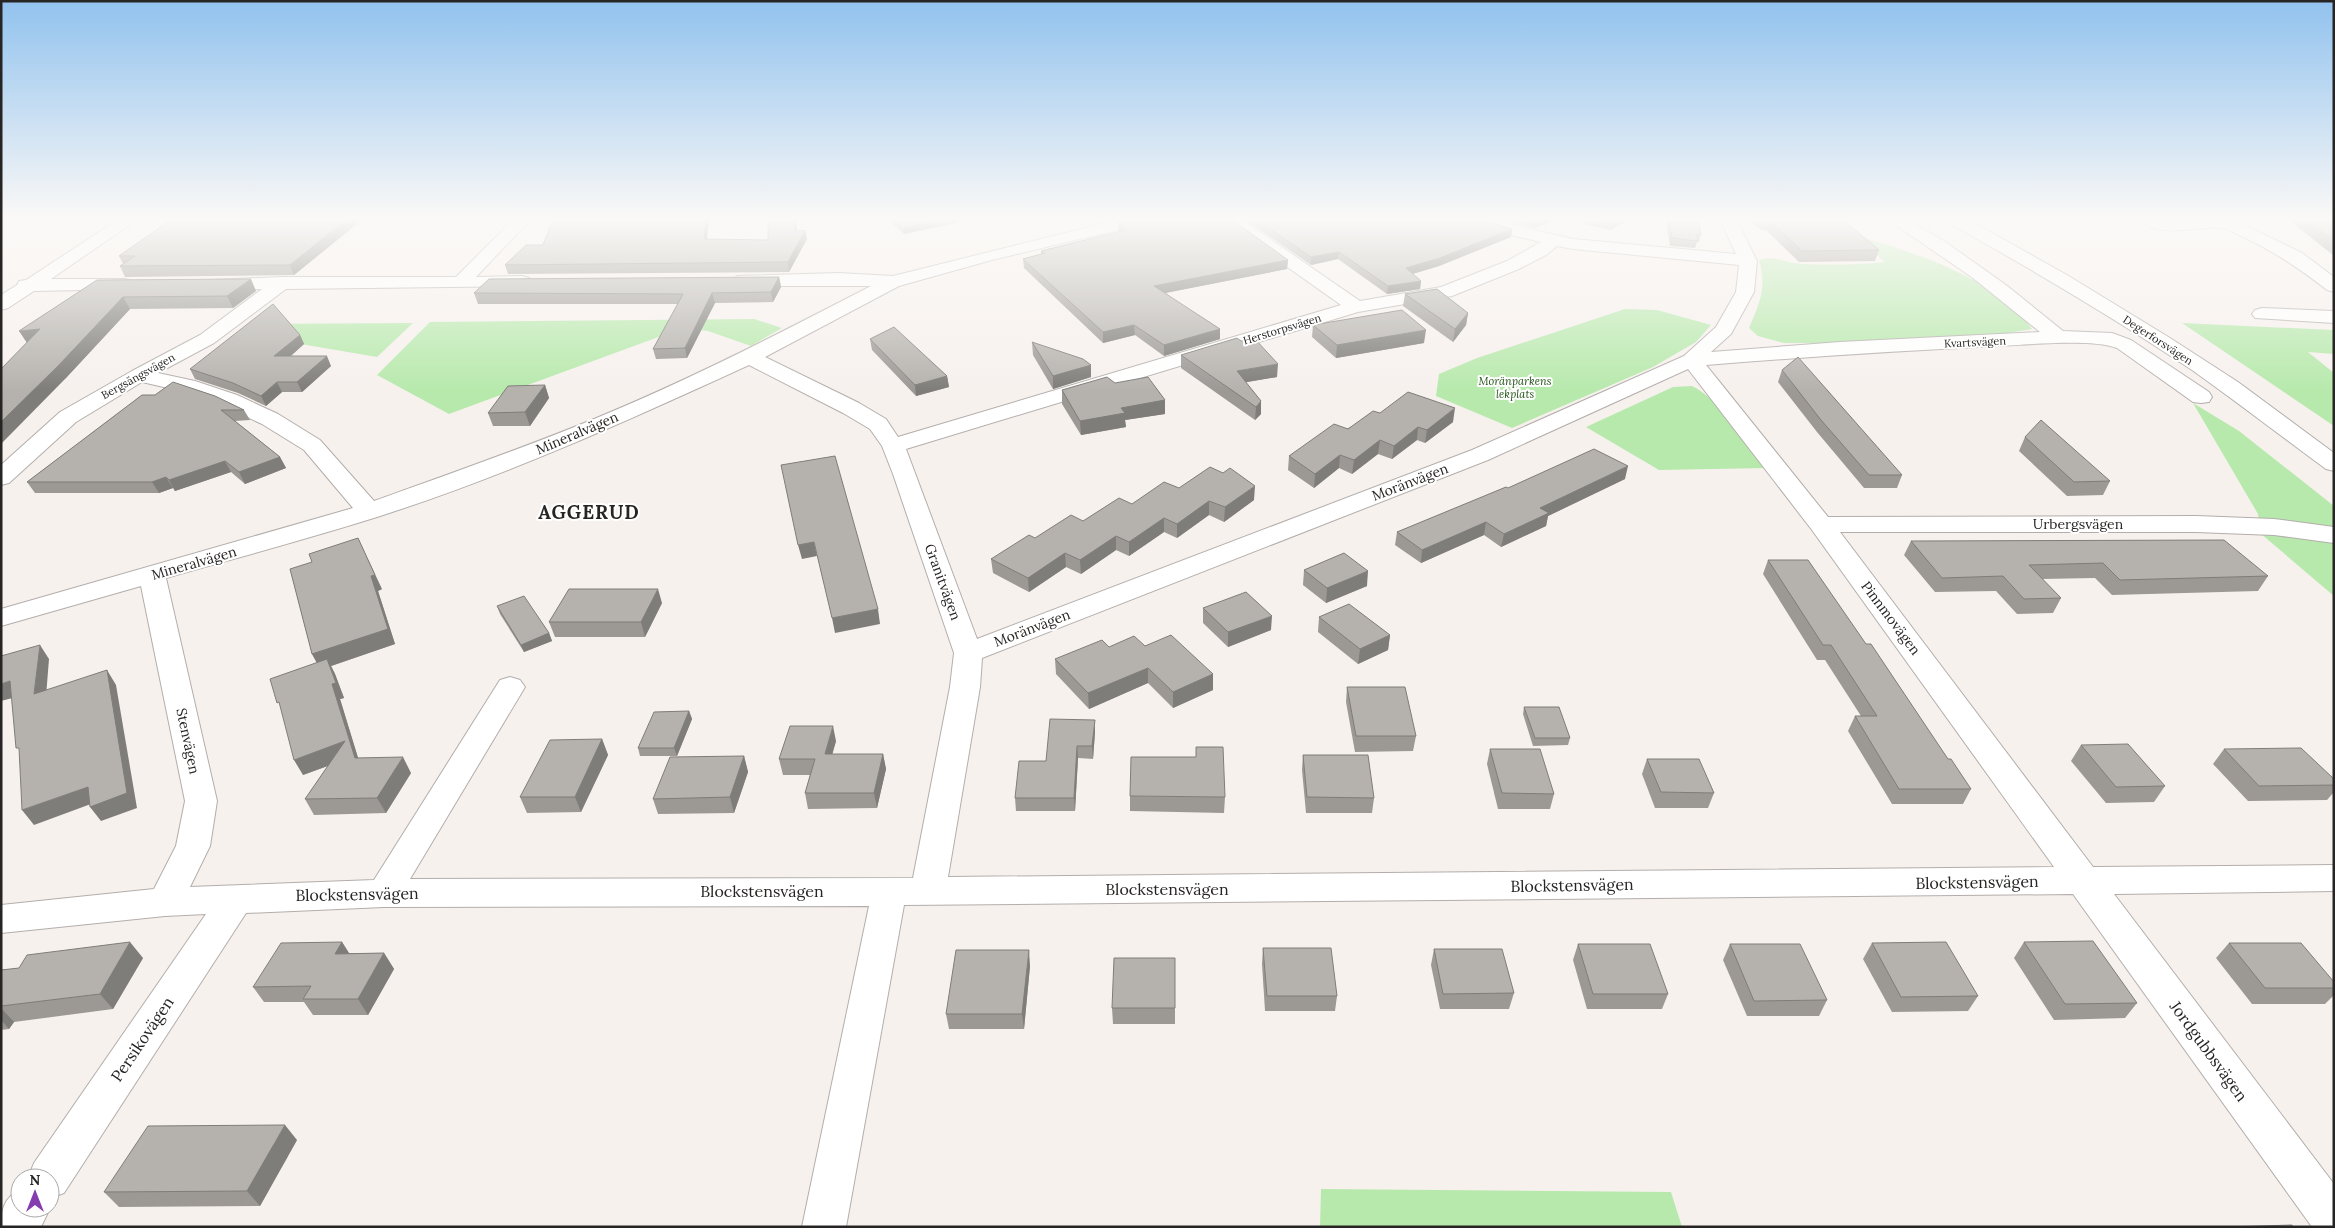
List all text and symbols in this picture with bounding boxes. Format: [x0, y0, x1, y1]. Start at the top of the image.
street label: Herstorpsvägen [1241, 310, 1323, 348]
street label: Degerforsvägen [2120, 312, 2196, 368]
street label: Kvartsvägen [1944, 333, 2007, 351]
street label: Bergsängsvägen [99, 350, 178, 402]
park label: Moränparkens lekplats [1479, 374, 1552, 401]
street label: Mineralvägen [533, 407, 621, 458]
street label: Moränvägen [1369, 459, 1451, 505]
district label: AGGERUD [538, 500, 640, 524]
street label: Urbergsvägen [2033, 515, 2124, 533]
street label: Granitvägen [921, 541, 965, 623]
street label: Mineralvägen [149, 542, 239, 584]
street label: Pinnmovägen [1857, 577, 1925, 659]
street label: Moränvägen [991, 605, 1073, 651]
street label: Stenvägen [172, 706, 204, 776]
street label: Blockstensvägen [1915, 871, 2039, 893]
street label: Blockstensvägen [1510, 874, 1634, 896]
street label: Blockstensvägen [1105, 879, 1229, 899]
street label: Blockstensvägen [700, 881, 824, 901]
street label: Blockstensvägen [295, 883, 419, 905]
street label: Persikovägen [106, 992, 178, 1085]
street label: Jordgubbsvägen [2165, 996, 2252, 1105]
north arrow [10, 1168, 60, 1218]
text: N [30, 1171, 41, 1189]

